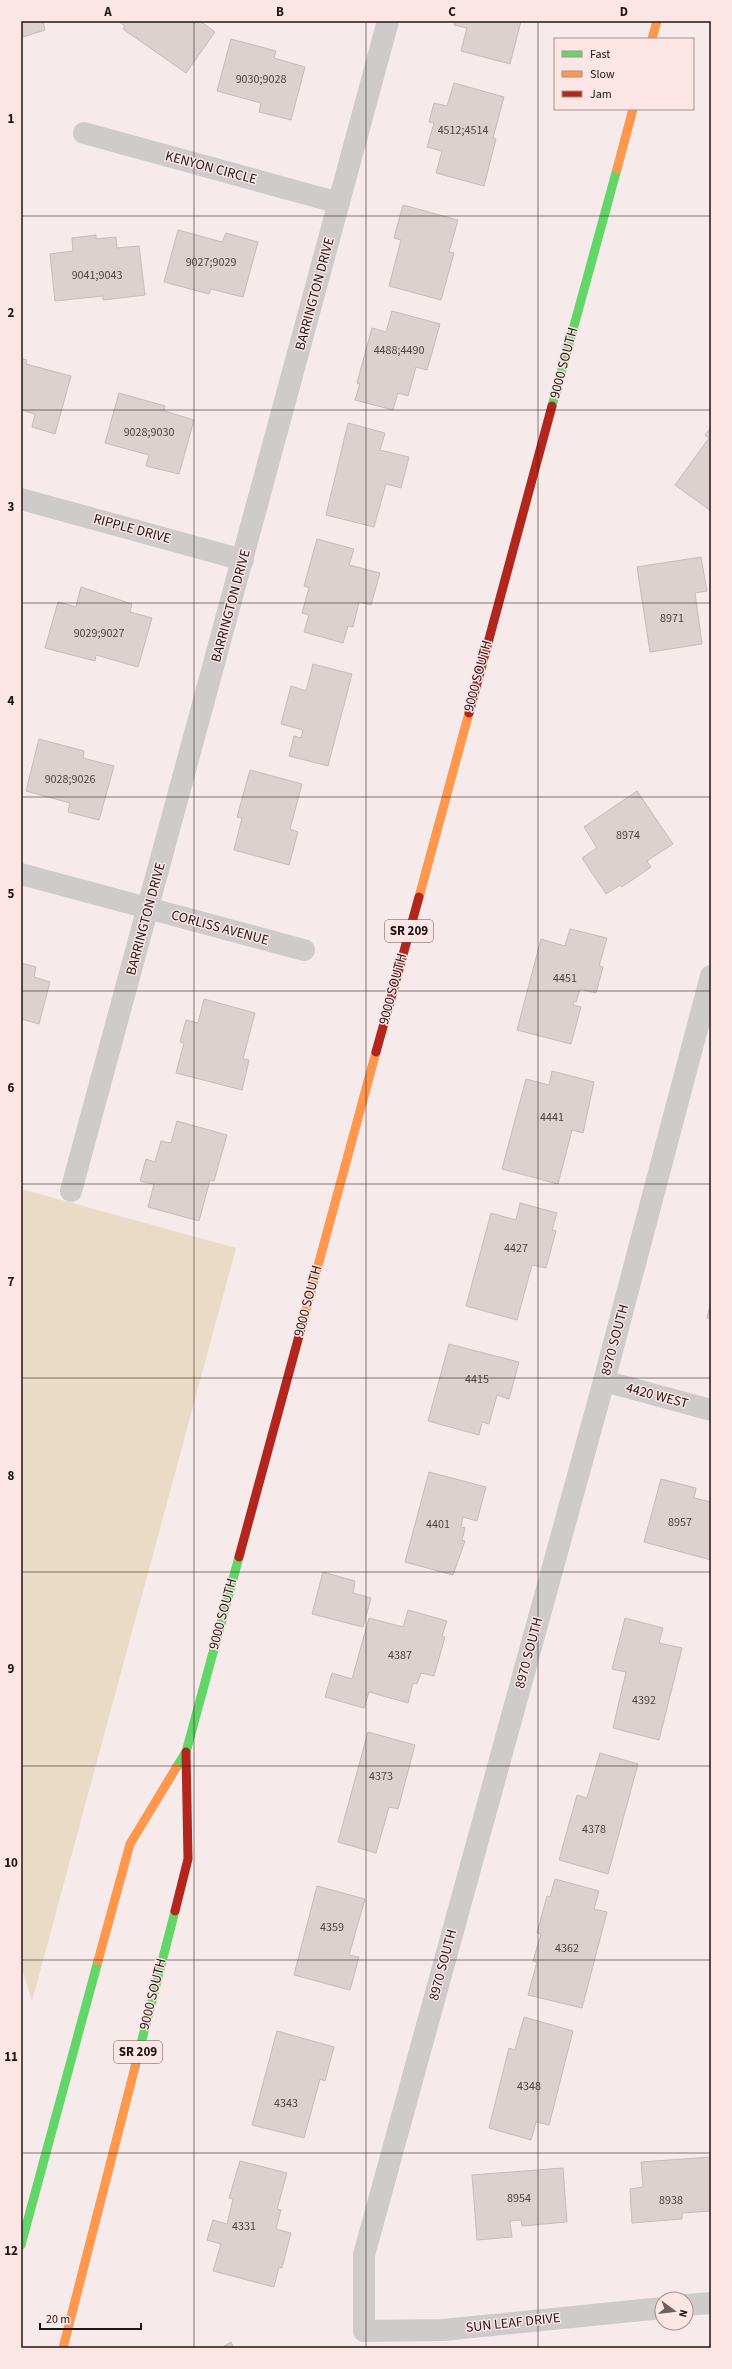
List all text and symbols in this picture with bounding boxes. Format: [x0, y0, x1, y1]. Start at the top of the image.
text: A [103, 3, 112, 21]
text: B [276, 3, 284, 21]
text: C [448, 3, 456, 21]
text: D [620, 3, 628, 21]
legend [554, 38, 694, 110]
text: Fast [590, 46, 610, 63]
text: Slow [590, 66, 615, 83]
house number: 9030;9028 [236, 71, 286, 88]
text: Jam [590, 86, 612, 103]
text: 1 [8, 110, 15, 128]
house number: 4512;4514 [438, 122, 488, 139]
street label: KENYON CIRCLE [163, 146, 259, 190]
street label: BARRINGTON DRIVE [290, 235, 340, 353]
house number: 9027;9029 [186, 254, 236, 271]
house number: 9041;9043 [72, 267, 122, 284]
text: 2 [8, 304, 15, 322]
street label: 9000 SOUTH [545, 325, 583, 401]
house number: 4488;4490 [374, 342, 424, 359]
house number: 9028;9030 [124, 424, 174, 441]
text: 3 [8, 498, 15, 516]
street label: RIPPLE DRIVE [91, 509, 173, 549]
street label: BARRINGTON DRIVE [206, 547, 256, 665]
house number: 8971 [660, 610, 684, 627]
house number: 9029;9027 [74, 625, 124, 642]
street label: 9000 SOUTH [459, 638, 497, 714]
text: 4 [8, 692, 15, 710]
house number: 9028;9026 [45, 771, 95, 788]
house number: 8974 [616, 827, 640, 844]
street label: BARRINGTON DRIVE [121, 860, 171, 978]
text: 5 [8, 885, 15, 903]
street label: CORLISS AVENUE [169, 905, 271, 951]
road number: SR 209 [385, 920, 433, 942]
street label: 9000 SOUTH [374, 951, 412, 1027]
house number: 4451 [553, 970, 577, 987]
text: 6 [8, 1079, 15, 1097]
house number: 4441 [540, 1109, 564, 1126]
house number: 4427 [504, 1240, 528, 1257]
street label: 9000 SOUTH [289, 1263, 327, 1339]
text: 7 [8, 1273, 15, 1291]
street label: 8970 SOUTH [596, 1302, 634, 1378]
house number: 4415 [465, 1371, 489, 1388]
street label: 4420 WEST [624, 1378, 691, 1414]
text: 8 [8, 1467, 15, 1485]
house number: 8957 [668, 1514, 692, 1531]
house number: 4401 [426, 1516, 450, 1533]
street label: 9000 SOUTH [204, 1576, 242, 1652]
street label: 8970 SOUTH [510, 1615, 548, 1691]
house number: 4387 [388, 1647, 412, 1664]
text: 9 [8, 1660, 15, 1678]
house number: 4392 [632, 1692, 656, 1709]
house number: 4373 [369, 1768, 393, 1785]
house number: 4378 [582, 1821, 606, 1838]
text: 10 [4, 1854, 18, 1872]
house number: 4359 [320, 1919, 344, 1936]
street label: 8970 SOUTH [424, 1927, 462, 2003]
house number: 4362 [555, 1940, 579, 1957]
street label: 9000 SOUTH [134, 1956, 172, 2032]
road number: SR 209 [114, 2041, 162, 2063]
text: 11 [4, 2048, 18, 2066]
house number: 4348 [517, 2078, 541, 2095]
house number: 4343 [274, 2095, 298, 2112]
house number: 8954 [507, 2190, 531, 2207]
house number: 8938 [659, 2192, 683, 2209]
house number: 4331 [232, 2218, 256, 2235]
text: 12 [4, 2242, 18, 2260]
north arrow [654, 2291, 694, 2331]
scale bar [40, 2305, 141, 2331]
street label: SUN LEAF DRIVE [465, 2308, 561, 2338]
text: N [675, 2308, 691, 2319]
text: 20 m [46, 2311, 70, 2328]

